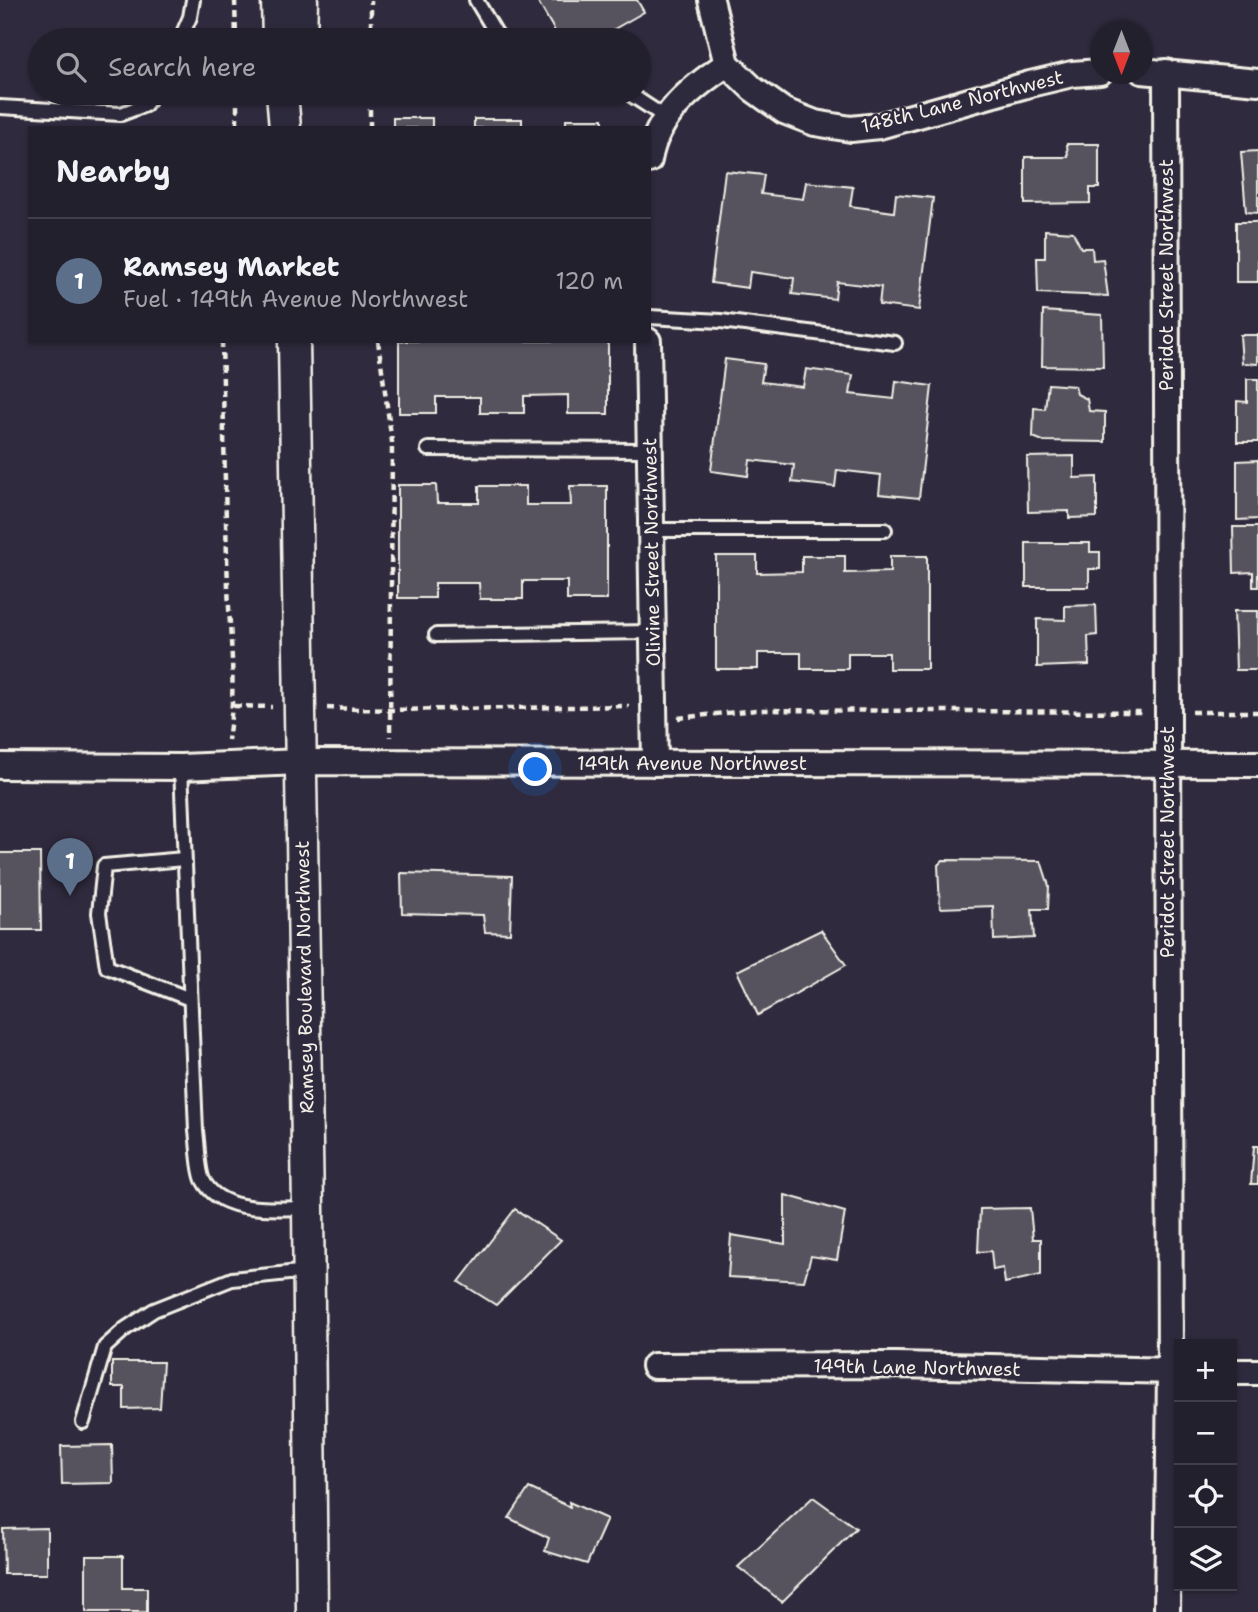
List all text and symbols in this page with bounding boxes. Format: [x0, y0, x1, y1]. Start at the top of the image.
north arrow [1090, 21, 1153, 84]
search box [28, 28, 651, 105]
icon: search [52, 48, 90, 86]
text: Search here [108, 49, 257, 84]
street label: 148th Lane Northwest [858, 64, 1066, 139]
text: Nearby [56, 151, 171, 192]
street label: Peridot Street Northwest [1154, 159, 1179, 391]
text: Ramsey Market [123, 249, 339, 284]
text: 1 [74, 266, 84, 296]
text: 120 m [555, 266, 623, 296]
text: Fuel · 149th Avenue Northwest [123, 284, 468, 314]
street label: Olivine Street Northwest [637, 437, 666, 666]
street label: Peridot Street Northwest [1155, 726, 1180, 958]
street label: 149th Avenue Northwest [577, 751, 807, 776]
your location [518, 752, 552, 786]
pin: 1 [47, 838, 93, 896]
street label: Ramsey Boulevard Northwest [290, 840, 319, 1114]
map controls [1174, 1339, 1237, 1591]
button: + [1174, 1339, 1237, 1402]
street label: 149th Lane Northwest [813, 1353, 1021, 1382]
button: − [1174, 1402, 1237, 1465]
button: locate [1174, 1465, 1237, 1528]
button: layers [1174, 1528, 1237, 1591]

